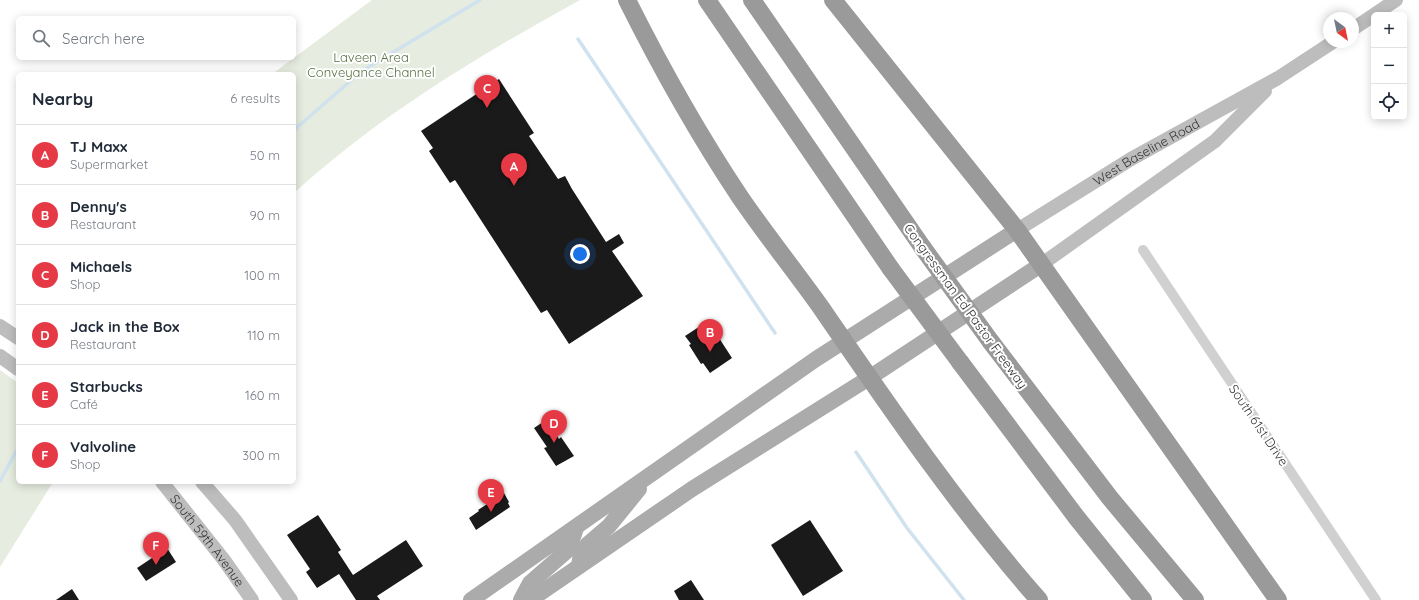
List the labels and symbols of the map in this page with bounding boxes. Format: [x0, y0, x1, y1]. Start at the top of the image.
north arrow [1323, 12, 1359, 48]
park label: Laveen Area Conveyance Channel [307, 49, 435, 80]
pin: C [474, 75, 500, 108]
street label: West Baseline Road [1090, 115, 1202, 189]
pin: A [501, 153, 527, 186]
street label: Congressman Ed Pastor Freeway [901, 220, 1031, 392]
your location [570, 244, 590, 264]
pin: B [697, 319, 723, 352]
street label: South 61st Drive [1226, 381, 1292, 469]
pin: D [541, 410, 567, 443]
pin: E [478, 479, 504, 512]
street label: South 59th Avenue [167, 491, 248, 590]
pin: F [143, 532, 169, 565]

